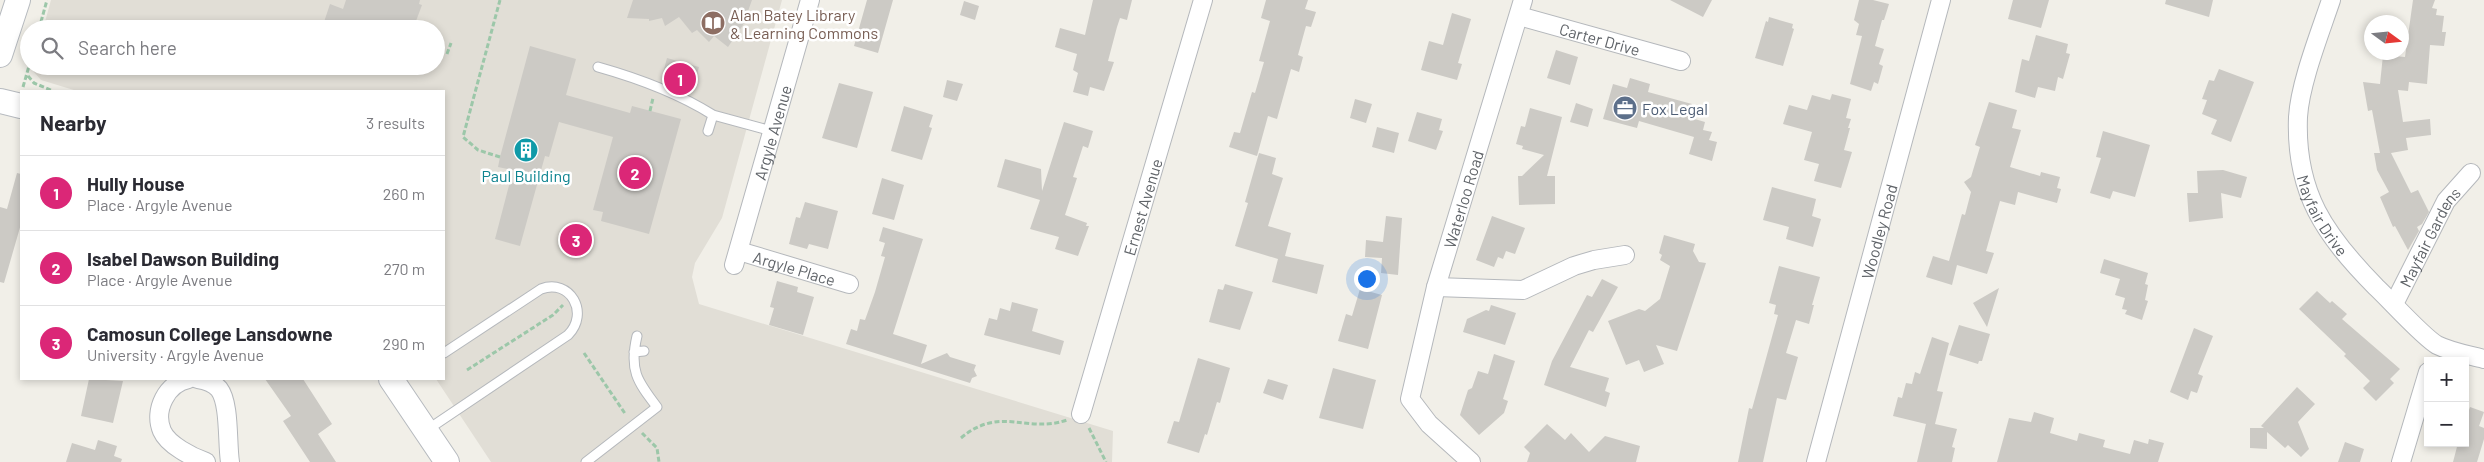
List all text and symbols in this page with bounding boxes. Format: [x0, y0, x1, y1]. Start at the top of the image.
place label: Alan Batey Library & Learning Commons [730, 5, 878, 42]
library icon: Alan Batey Library & Learning Commons [700, 10, 726, 36]
north arrow [2364, 15, 2409, 60]
street label: Carter Drive [1558, 18, 1642, 59]
search box [20, 20, 445, 75]
icon: search [38, 34, 66, 62]
text: Search here [78, 36, 177, 59]
pin: 1 [664, 60, 696, 98]
street label: Argyle Avenue [749, 83, 795, 182]
office icon: Fox Legal [1612, 95, 1638, 121]
place label: Fox Legal [1642, 99, 1708, 118]
text: Nearby [40, 110, 106, 135]
text: 3 results [366, 113, 425, 132]
building icon: Paul Building [513, 137, 539, 163]
street label: Waterloo Road [1439, 148, 1486, 250]
pin: 2 [619, 154, 651, 192]
street label: Ernest Avenue [1119, 156, 1165, 257]
place label: Paul Building [481, 166, 571, 185]
text: Hully House [87, 172, 185, 195]
street label: Mayfair Drive [2294, 173, 2352, 259]
street label: Woodley Road [1857, 182, 1900, 281]
street label: Mayfair Gardens [2395, 183, 2464, 290]
text: 1 [53, 184, 59, 203]
text: 260 m [383, 184, 425, 203]
text: Place · Argyle Avenue [87, 195, 232, 214]
pin: 3 [560, 221, 592, 259]
street label: Argyle Place [751, 246, 838, 289]
text: Isabel Dawson Building [87, 247, 279, 270]
text: 2 [52, 259, 60, 278]
text: 270 m [383, 259, 425, 278]
your location [1354, 266, 1380, 292]
text: Place · Argyle Avenue [87, 270, 232, 289]
text: Camosun College Lansdowne [87, 322, 333, 345]
text: 3 [52, 334, 60, 353]
text: 290 m [383, 334, 425, 353]
text: University · Argyle Avenue [87, 345, 264, 364]
map controls [2424, 357, 2469, 447]
button: + [2424, 357, 2469, 402]
button: − [2424, 402, 2469, 447]

